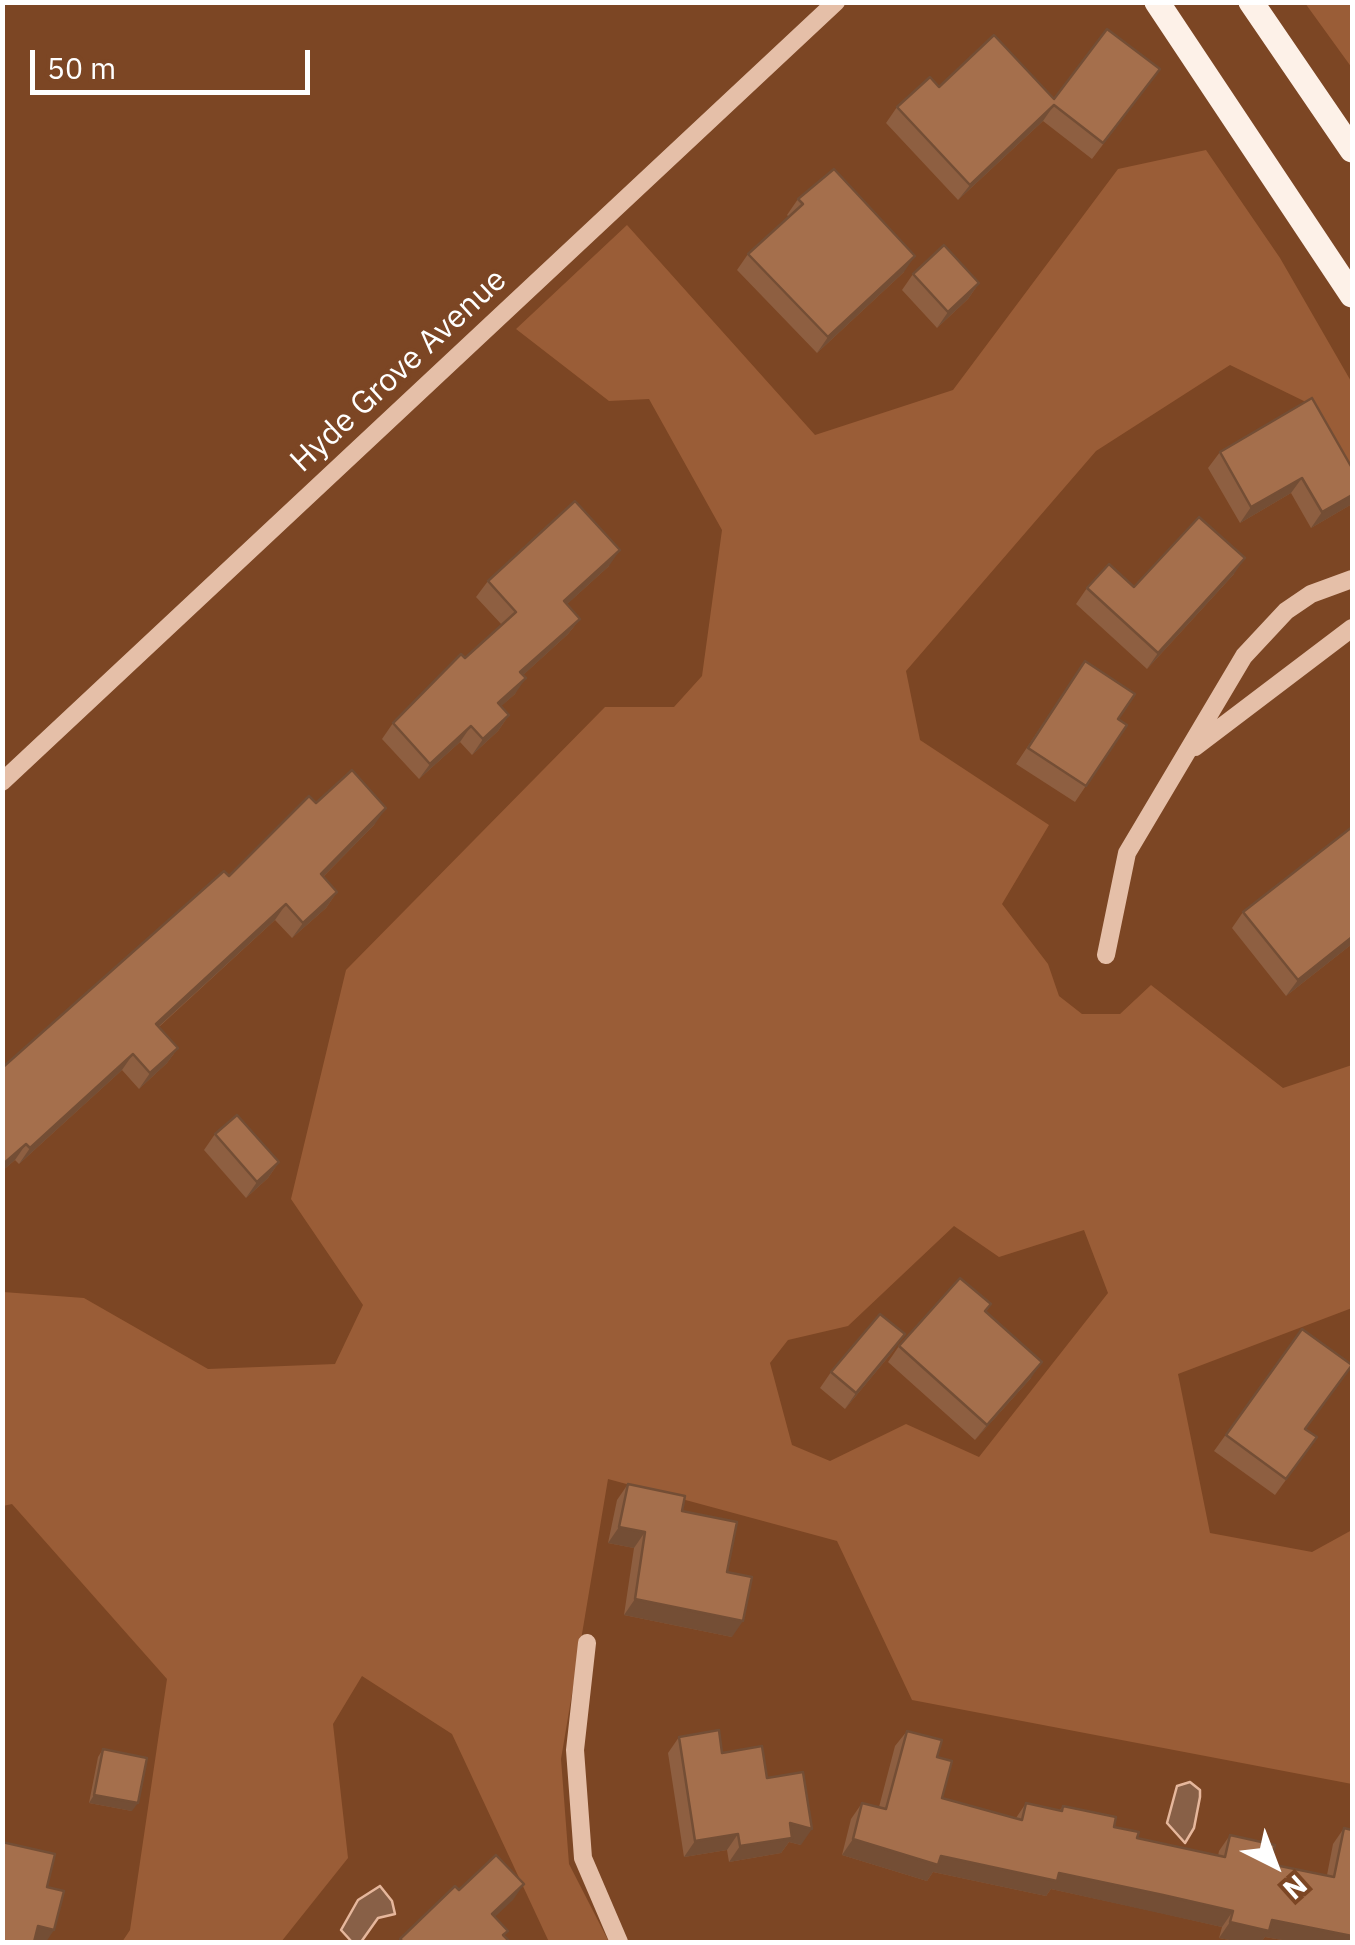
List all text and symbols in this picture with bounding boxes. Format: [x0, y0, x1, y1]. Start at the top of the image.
scale bar [35, 30, 315, 92]
text: 50 m [47, 48, 116, 87]
street label: Hyde Grove Avenue [283, 261, 515, 481]
north arrow [1225, 1815, 1325, 1915]
text: N [1275, 1867, 1315, 1908]

